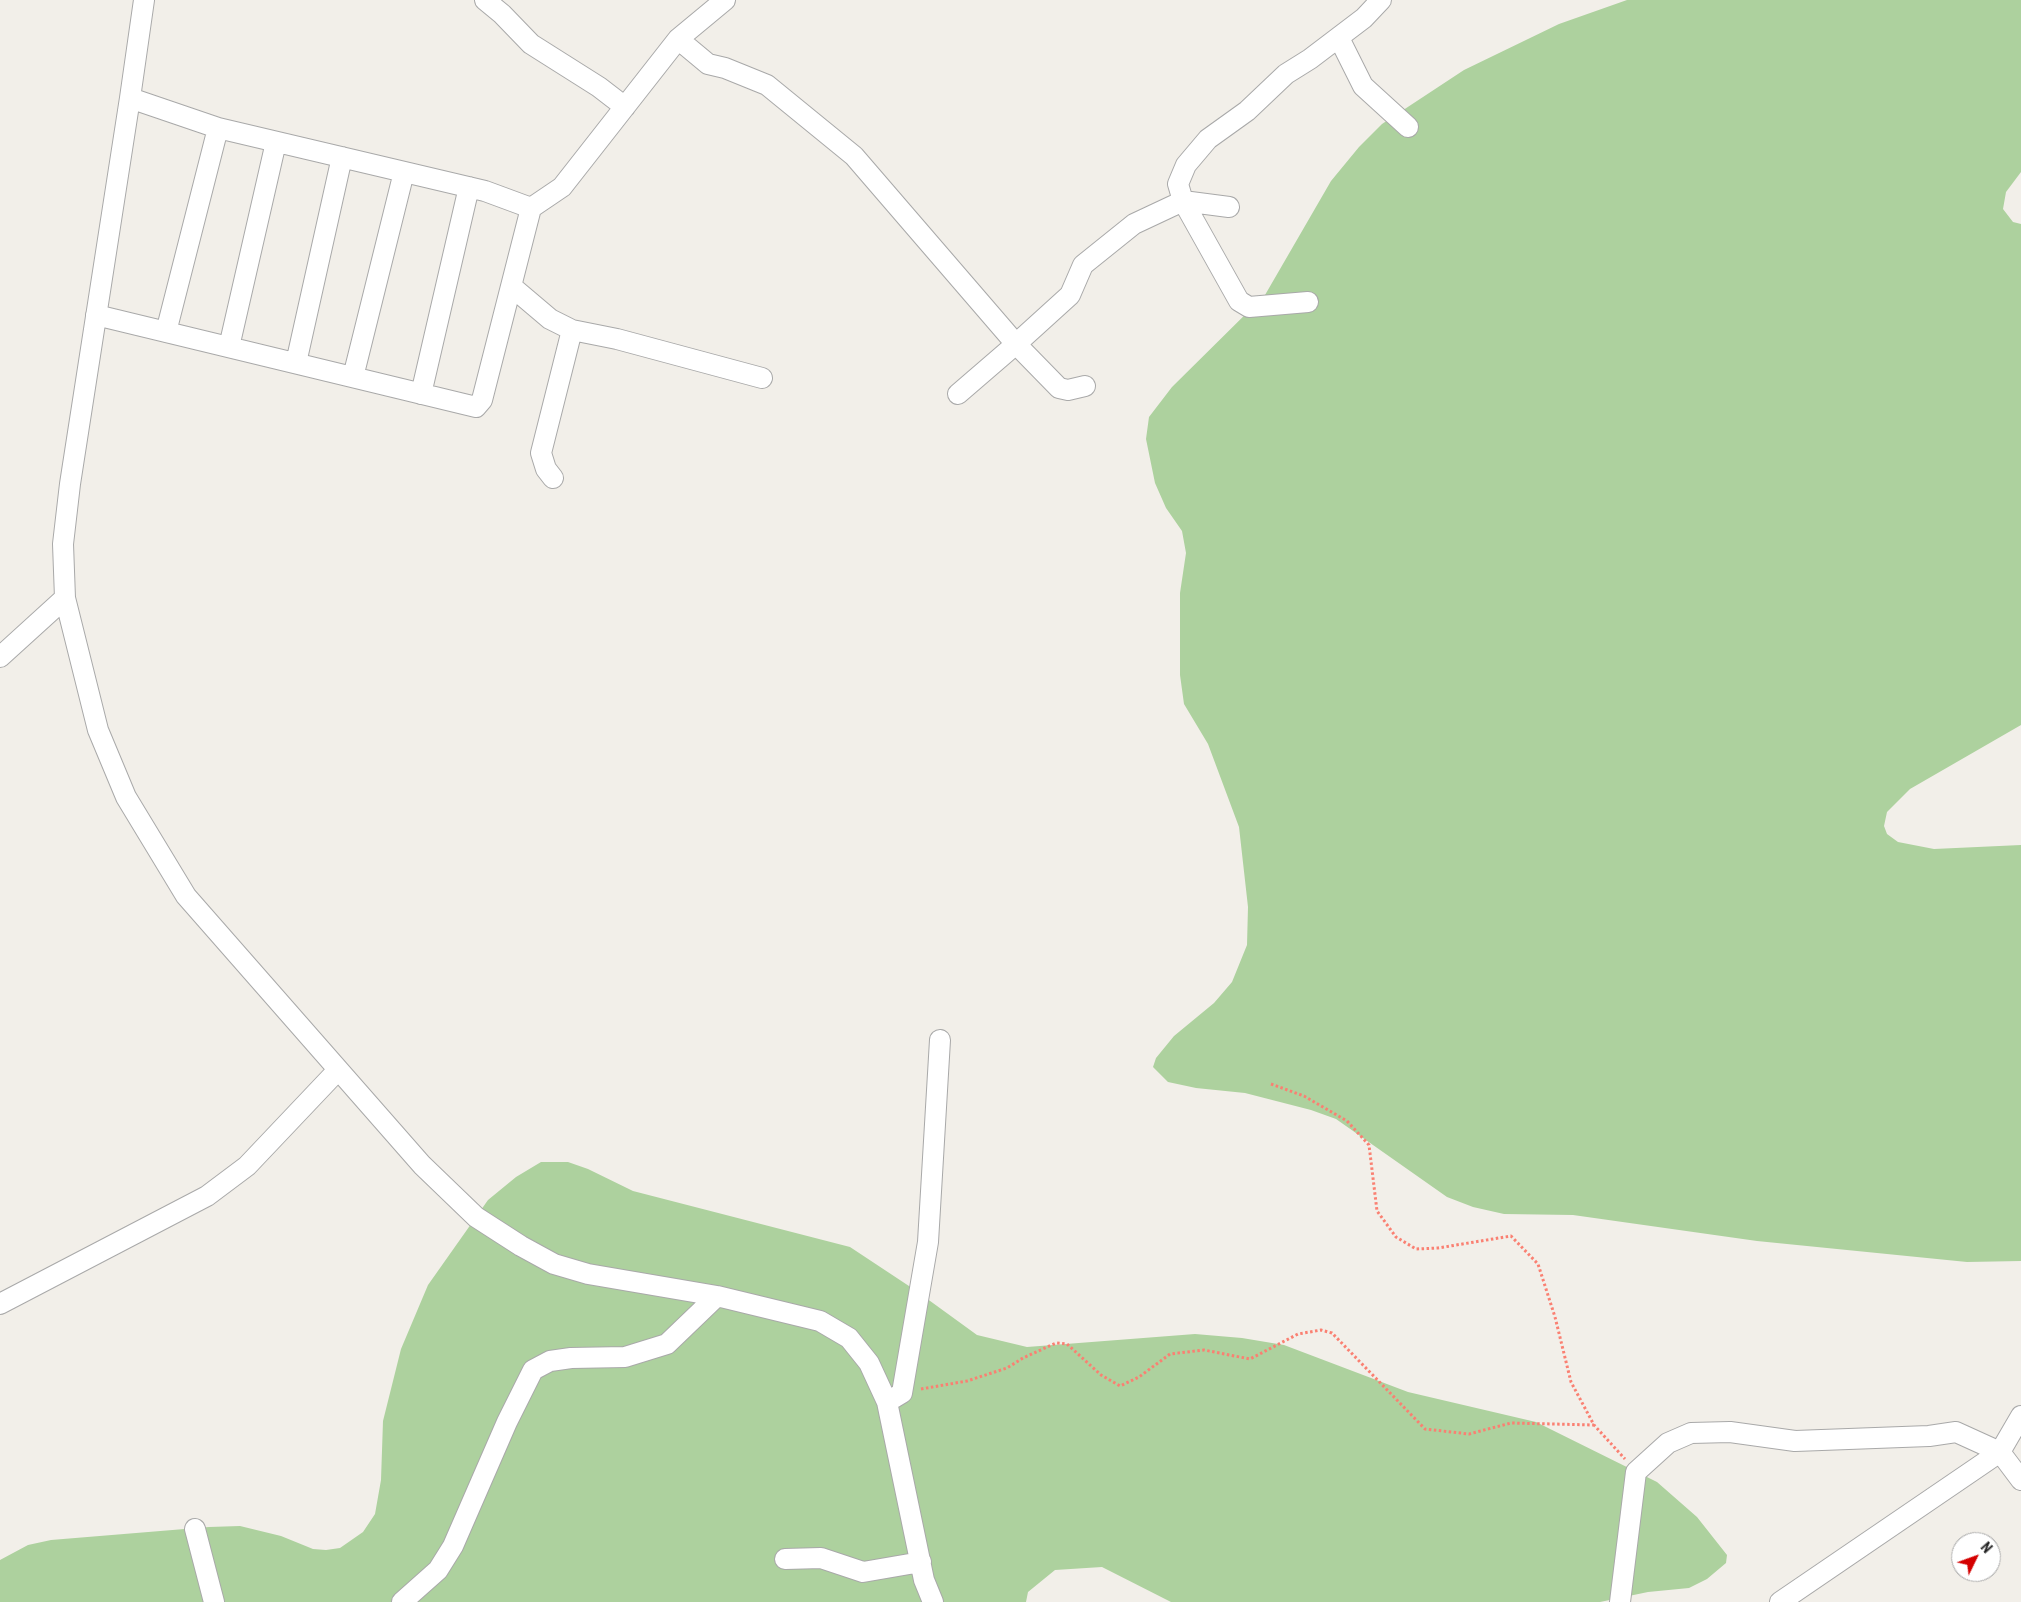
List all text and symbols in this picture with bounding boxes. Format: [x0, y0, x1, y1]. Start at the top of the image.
north arrow [1951, 1532, 2001, 1582]
text: N [1978, 1539, 1995, 1556]

